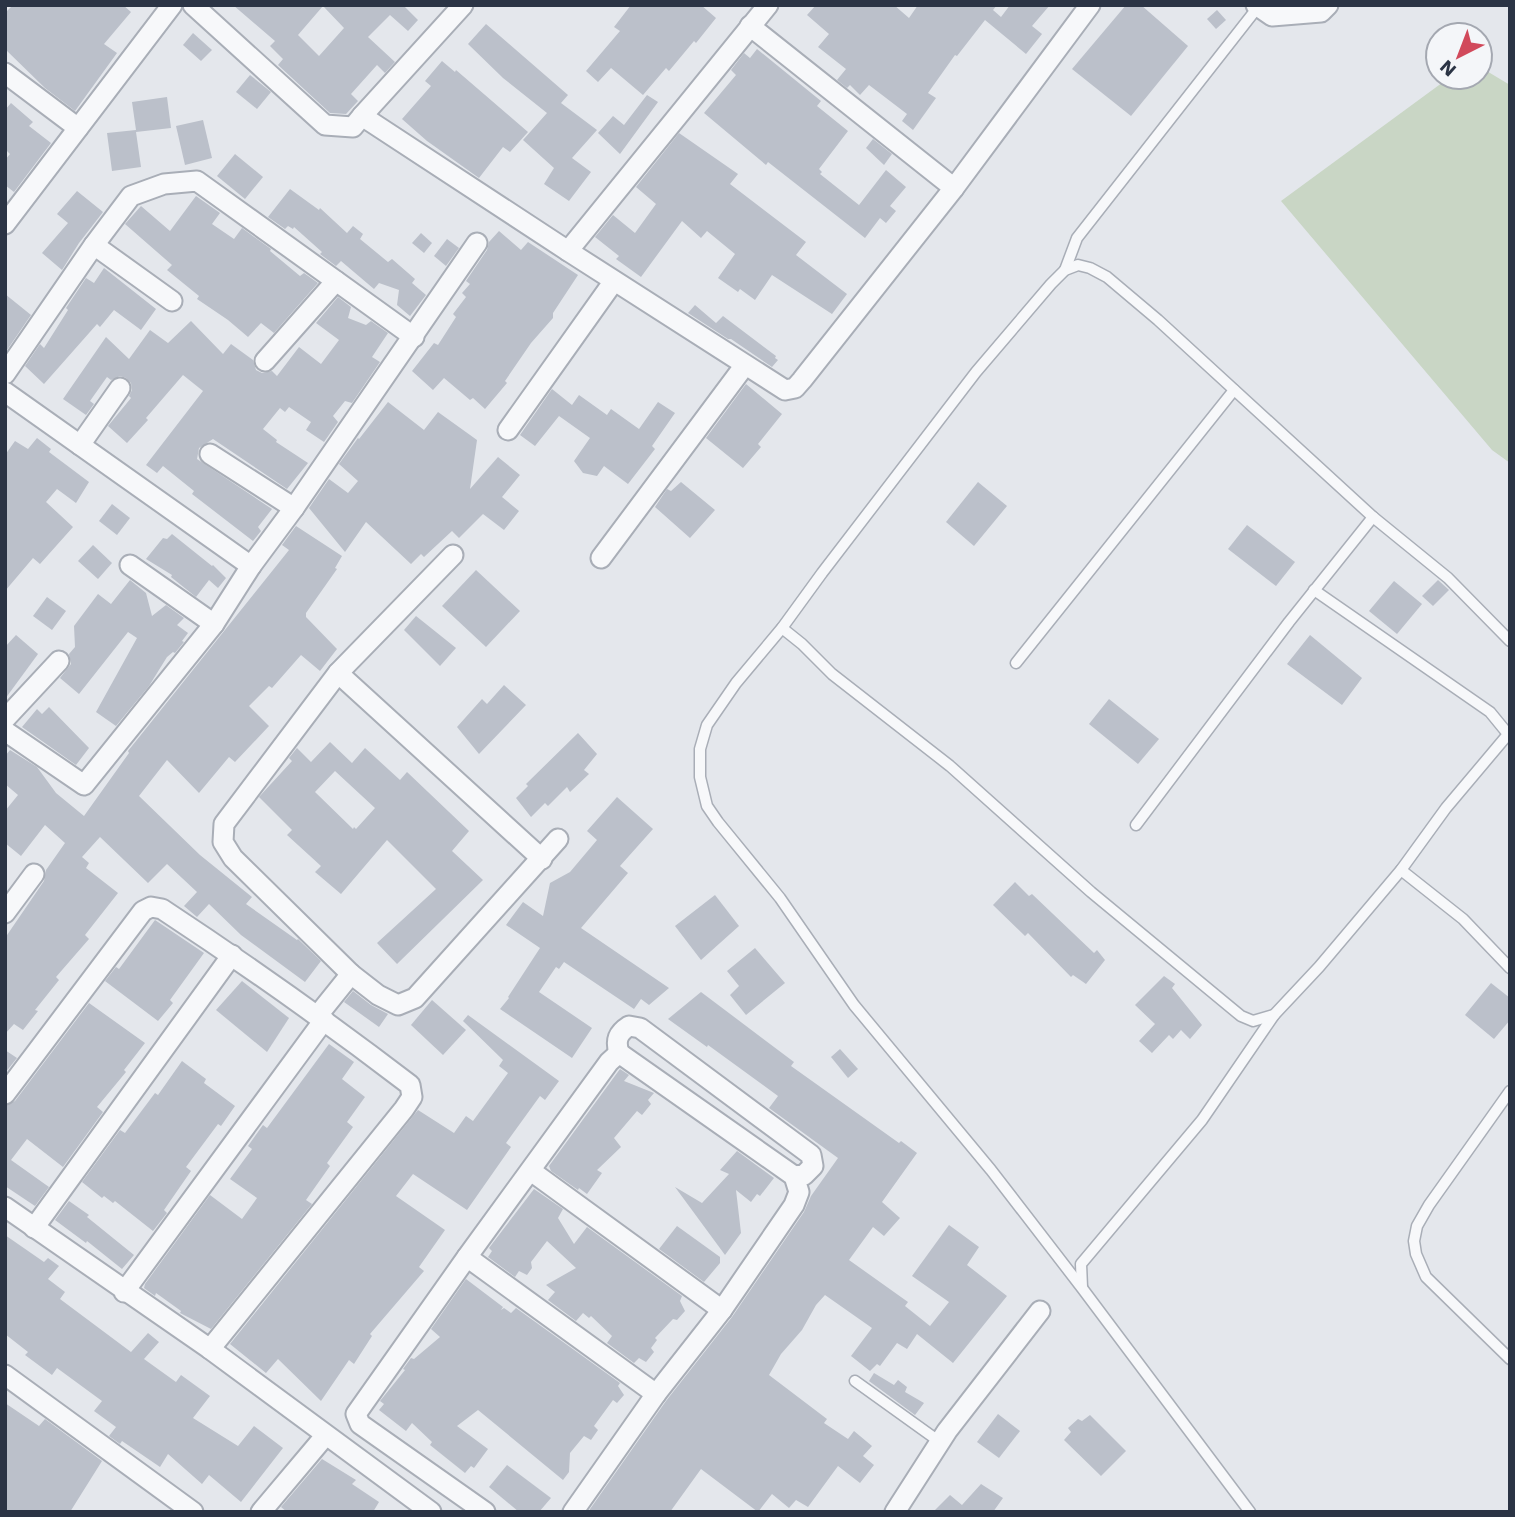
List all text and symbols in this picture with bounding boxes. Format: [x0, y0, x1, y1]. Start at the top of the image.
north arrow [1424, 21, 1494, 91]
text: N [1435, 55, 1461, 82]

